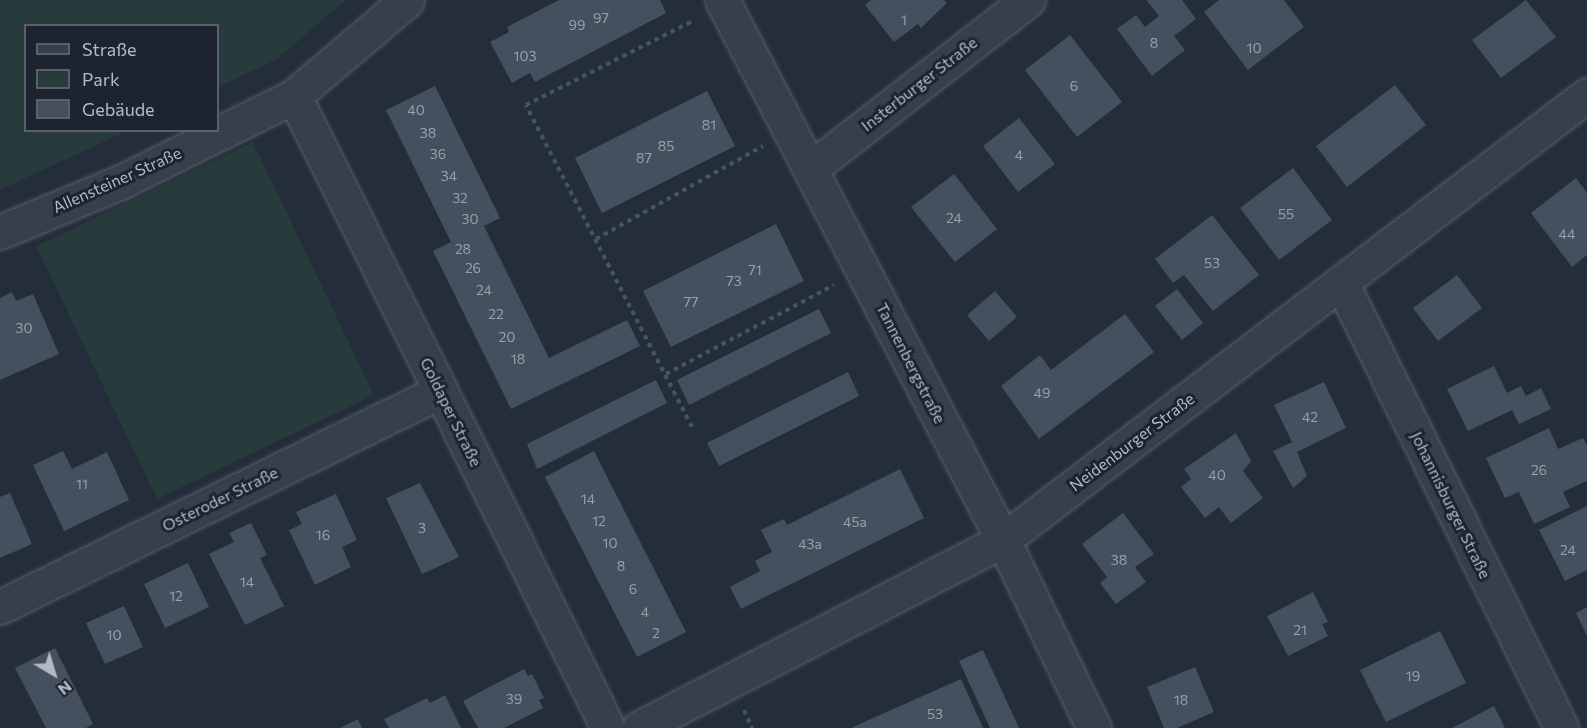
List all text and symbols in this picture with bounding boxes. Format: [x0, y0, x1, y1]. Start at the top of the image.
house number: 97 [593, 10, 609, 26]
house number: 1 [901, 12, 907, 28]
house number: 99 [569, 17, 585, 33]
legend [24, 24, 219, 132]
street label: Insterburger Straße [857, 33, 981, 135]
house number: 8 [1150, 35, 1158, 51]
text: Straße [82, 38, 137, 60]
house number: 10 [1246, 40, 1262, 56]
house number: 103 [513, 48, 537, 64]
text: Park [82, 68, 120, 90]
house number: 6 [1070, 78, 1078, 94]
text: Gebäude [82, 98, 155, 120]
house number: 40 [407, 102, 425, 118]
house number: 81 [702, 117, 716, 133]
house number: 38 [420, 125, 436, 141]
house number: 85 [658, 138, 674, 154]
street label: Allensteiner Straße [50, 143, 184, 217]
house number: 36 [430, 146, 446, 162]
house number: 4 [1015, 147, 1023, 163]
house number: 87 [636, 150, 652, 166]
house number: 34 [441, 168, 457, 184]
house number: 32 [452, 190, 468, 206]
house number: 55 [1278, 206, 1294, 222]
house number: 24 [946, 210, 962, 226]
house number: 30 [461, 211, 479, 227]
house number: 44 [1559, 226, 1575, 242]
house number: 28 [455, 241, 471, 257]
house number: 53 [1204, 255, 1220, 271]
house number: 26 [465, 260, 481, 276]
house number: 71 [748, 262, 762, 278]
house number: 73 [726, 273, 742, 289]
house number: 24 [476, 282, 492, 298]
house number: 77 [684, 294, 698, 310]
street label: Tannenbergstraße [872, 300, 950, 426]
house number: 22 [488, 306, 504, 322]
house number: 30 [15, 320, 33, 336]
house number: 20 [499, 329, 515, 345]
house number: 18 [511, 351, 525, 367]
street label: Goldaper Straße [416, 354, 486, 470]
house number: 49 [1034, 385, 1050, 401]
street label: Neidenburger Straße [1066, 389, 1198, 495]
house number: 42 [1302, 409, 1318, 425]
street label: Johannisburger Straße [1407, 428, 1495, 582]
house number: 26 [1531, 462, 1547, 478]
street label: Osteroder Straße [159, 463, 281, 535]
house number: 40 [1208, 467, 1226, 483]
house number: 11 [76, 476, 88, 492]
house number: 14 [581, 491, 595, 507]
house number: 12 [592, 513, 606, 529]
house number: 45a [843, 514, 867, 530]
house number: 3 [418, 520, 426, 536]
house number: 16 [316, 527, 330, 543]
house number: 10 [602, 535, 618, 551]
house number: 43a [798, 536, 822, 552]
house number: 24 [1560, 542, 1576, 558]
house number: 38 [1111, 552, 1127, 568]
house number: 8 [617, 558, 625, 574]
house number: 14 [240, 574, 254, 590]
house number: 6 [629, 581, 637, 597]
house number: 12 [169, 588, 183, 604]
house number: 4 [641, 604, 649, 620]
house number: 21 [1293, 622, 1307, 638]
house number: 2 [652, 625, 660, 641]
house number: 10 [106, 627, 122, 643]
north arrow [24, 644, 84, 704]
house number: 19 [1406, 668, 1420, 684]
text: N [55, 677, 76, 700]
house number: 39 [506, 691, 522, 707]
house number: 18 [1174, 692, 1188, 708]
house number: 53 [927, 706, 943, 722]

